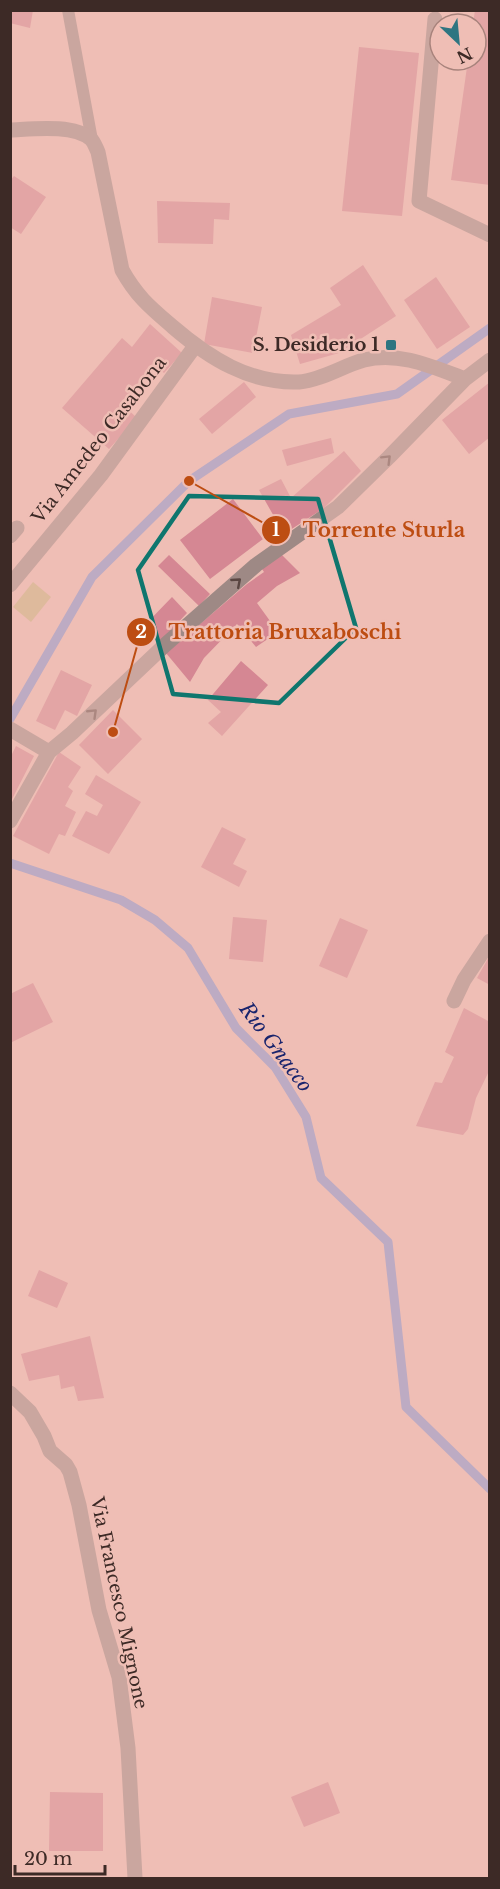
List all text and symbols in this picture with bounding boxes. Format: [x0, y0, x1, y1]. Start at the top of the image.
north arrow [428, 12, 488, 72]
text: N [453, 43, 476, 68]
place label: S. Desiderio 1 [253, 334, 379, 356]
marker: S. Desiderio 1 [384, 338, 398, 352]
street label: Via Amedeo Casabona [26, 352, 171, 529]
one-way arrow [380, 455, 391, 466]
callout: Torrente Sturla [261, 511, 477, 549]
text: Torrente Sturla [303, 518, 466, 542]
text: 1 [272, 519, 280, 541]
one-way arrow [230, 578, 241, 589]
callout: Trattoria Bruxaboschi [126, 613, 413, 651]
text: Trattoria Bruxaboschi [168, 620, 402, 644]
text: 2 [135, 621, 147, 643]
one-way arrow [86, 709, 96, 720]
water label: Rio Gnacco [234, 997, 318, 1097]
street label: Via Francesco Mignone [86, 1494, 152, 1711]
scale bar [15, 1838, 105, 1876]
text: 20 m [24, 1848, 72, 1870]

